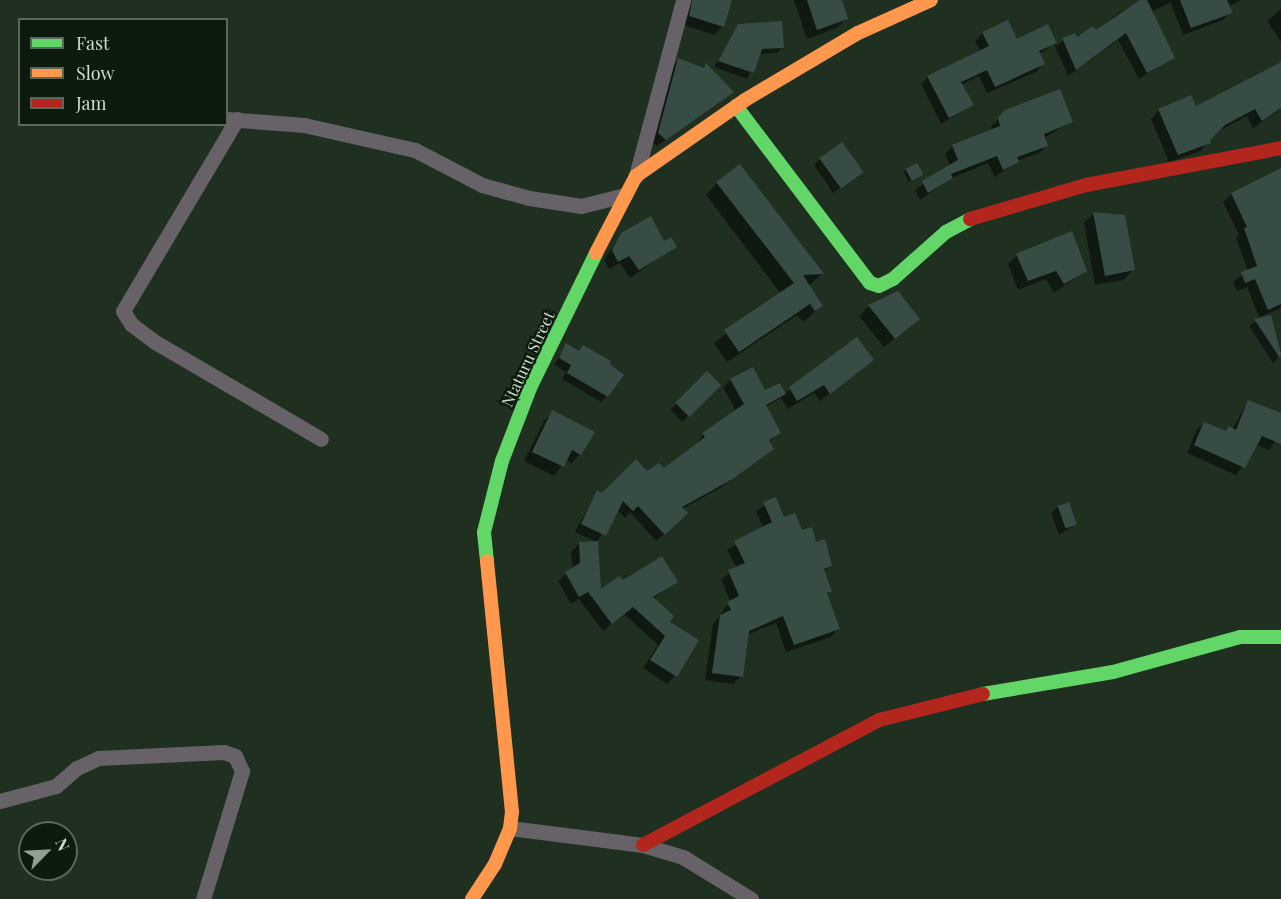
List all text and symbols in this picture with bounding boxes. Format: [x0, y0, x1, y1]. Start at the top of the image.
legend [18, 18, 228, 126]
text: Fast [76, 31, 109, 55]
text: Slow [76, 61, 114, 85]
text: Jam [76, 91, 106, 115]
street label: Ntaturu Street [498, 308, 558, 410]
north arrow [18, 821, 78, 881]
text: N [51, 835, 75, 854]

